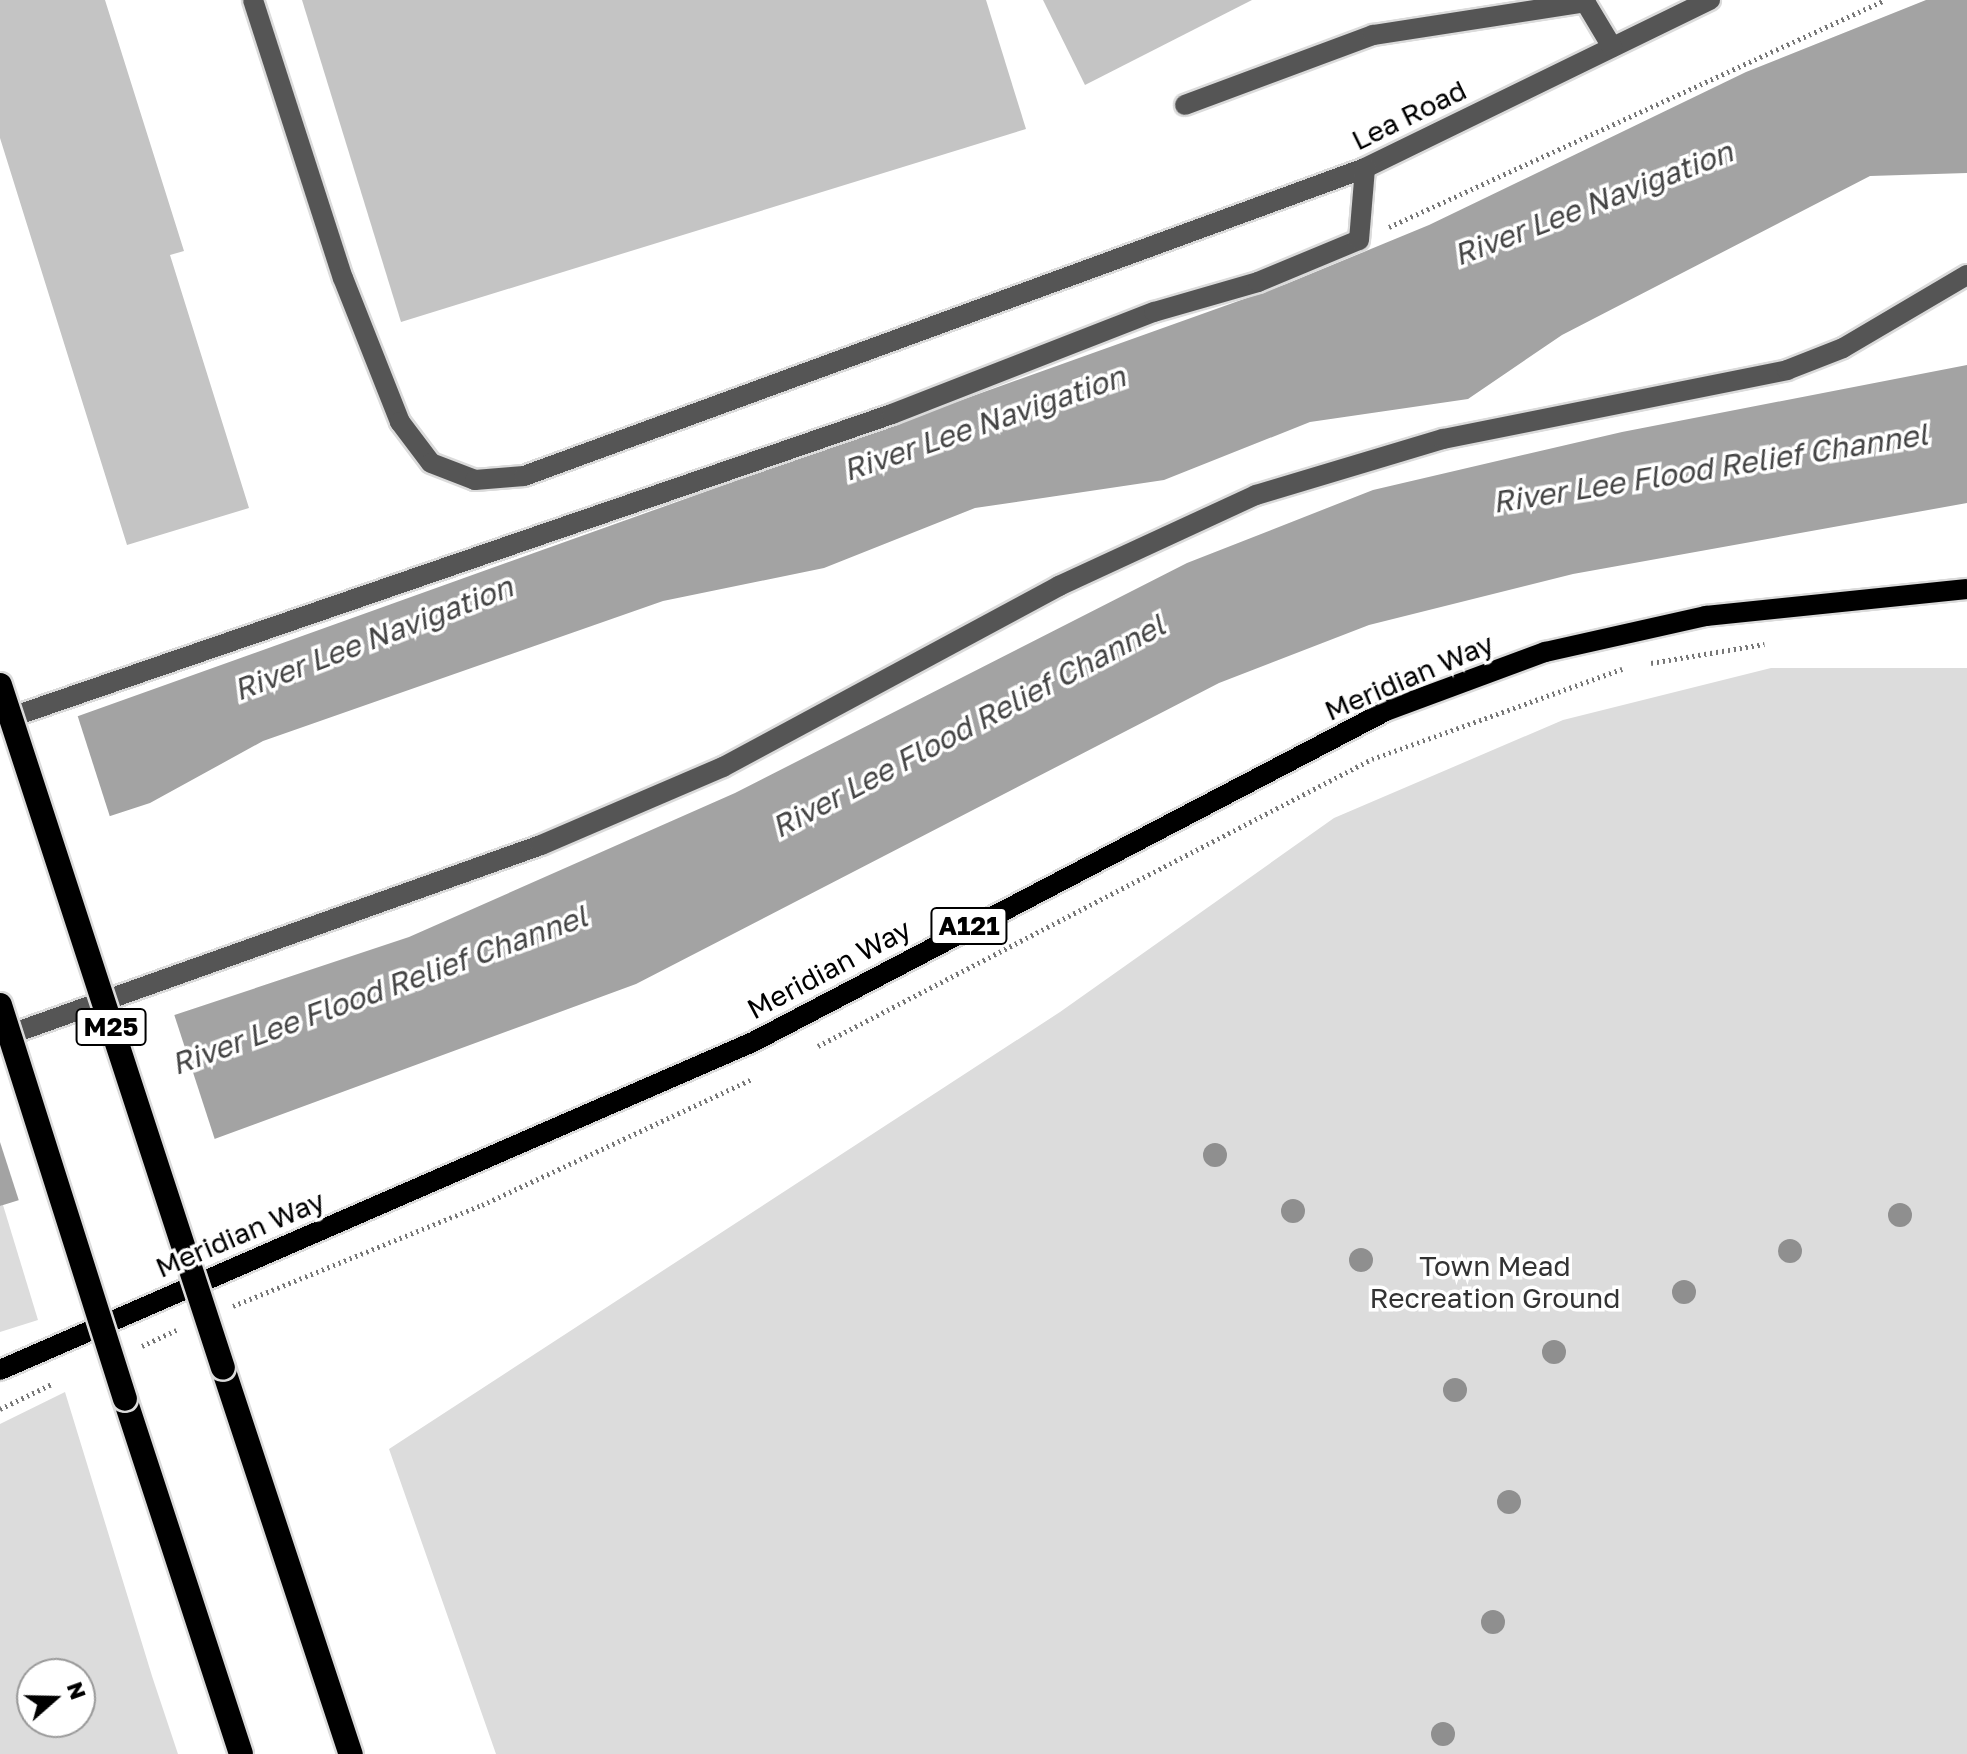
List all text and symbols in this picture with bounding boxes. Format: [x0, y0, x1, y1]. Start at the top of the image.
street label: Lea Road [1346, 73, 1472, 157]
water label: River Lee Navigation [1448, 133, 1738, 273]
water label: River Lee Navigation [838, 358, 1130, 488]
water label: River Lee Flood Relief Channel [1490, 416, 1930, 520]
water label: River Lee Navigation [228, 568, 518, 708]
water label: River Lee Flood Relief Channel [765, 607, 1171, 845]
street label: Meridian Way [1319, 626, 1499, 728]
water label: River Lee Flood Relief Channel [166, 898, 592, 1082]
road number: A121 [929, 904, 1009, 948]
street label: Meridian Way [742, 912, 916, 1026]
road number: M25 [75, 1005, 147, 1049]
street label: Meridian Way [150, 1183, 330, 1285]
park label: Town Mead Recreation Ground [1370, 1249, 1620, 1315]
north arrow [16, 1658, 96, 1738]
text: N [62, 1678, 93, 1703]

